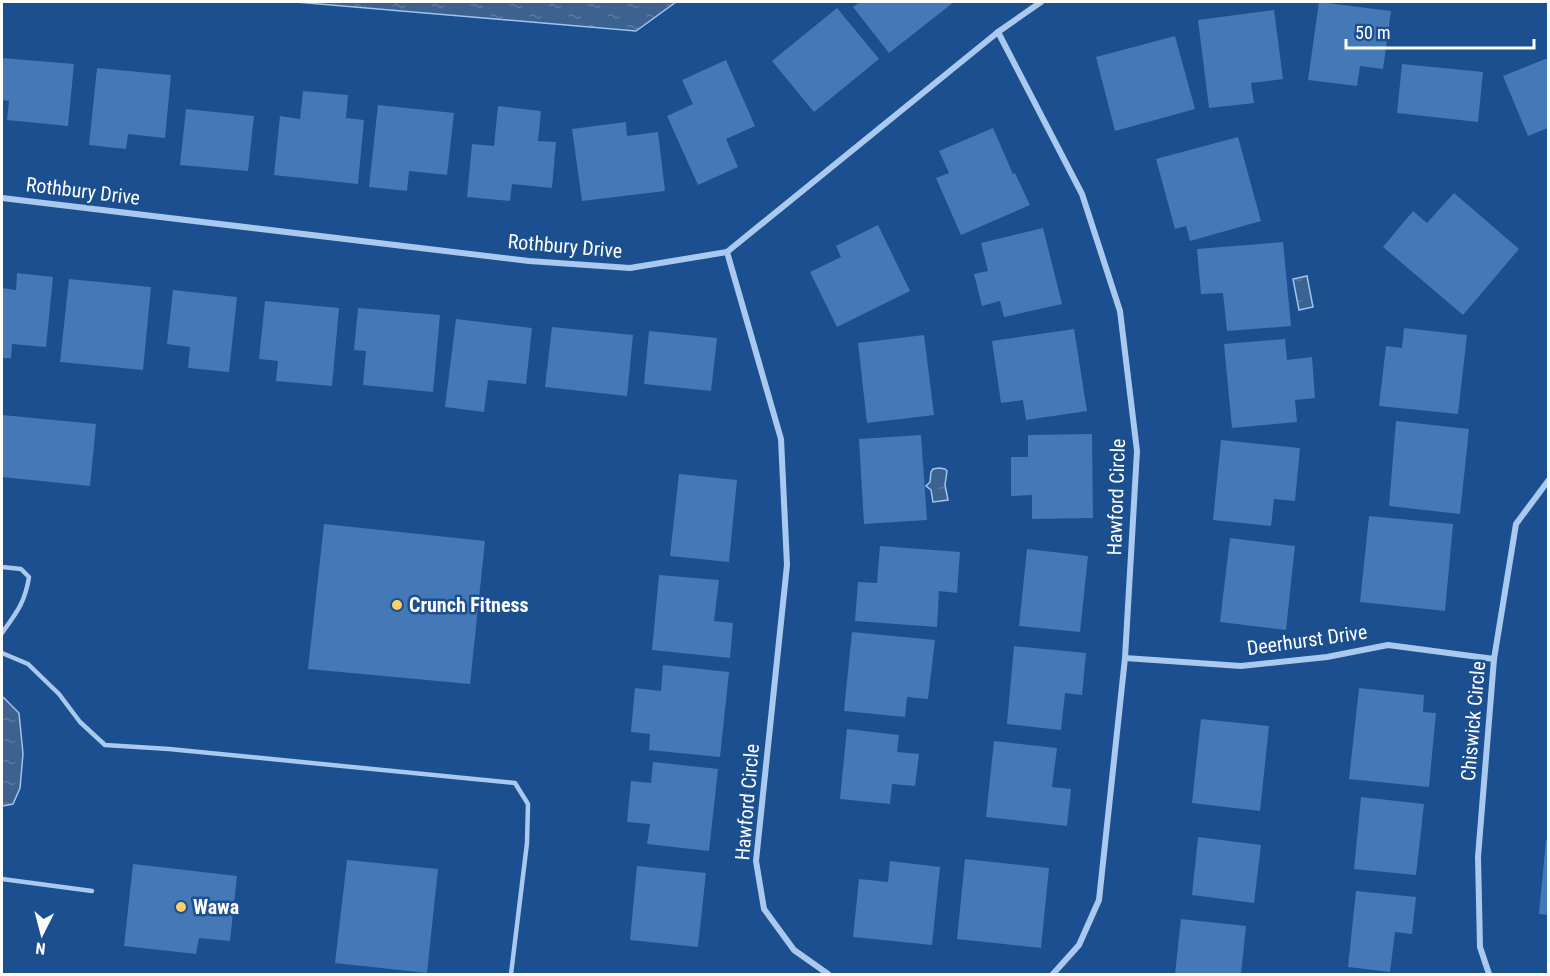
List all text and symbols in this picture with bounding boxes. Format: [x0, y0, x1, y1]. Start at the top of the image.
scale bar [1346, 12, 1534, 50]
text: 50 m [1355, 22, 1390, 43]
street label: Rothbury Drive [25, 172, 141, 210]
street label: Rothbury Drive [507, 229, 623, 263]
street label: Hawford Circle [1102, 438, 1130, 556]
place label: Crunch Fitness [409, 593, 529, 617]
marker: Crunch Fitness [390, 598, 404, 612]
street label: Deerhurst Drive [1245, 620, 1369, 660]
street label: Chiswick Circle [1456, 660, 1490, 782]
street label: Hawford Circle [730, 743, 764, 861]
place label: Wawa [193, 895, 239, 919]
marker: Wawa [174, 900, 188, 914]
north arrow [12, 904, 72, 964]
text: N [35, 938, 46, 958]

